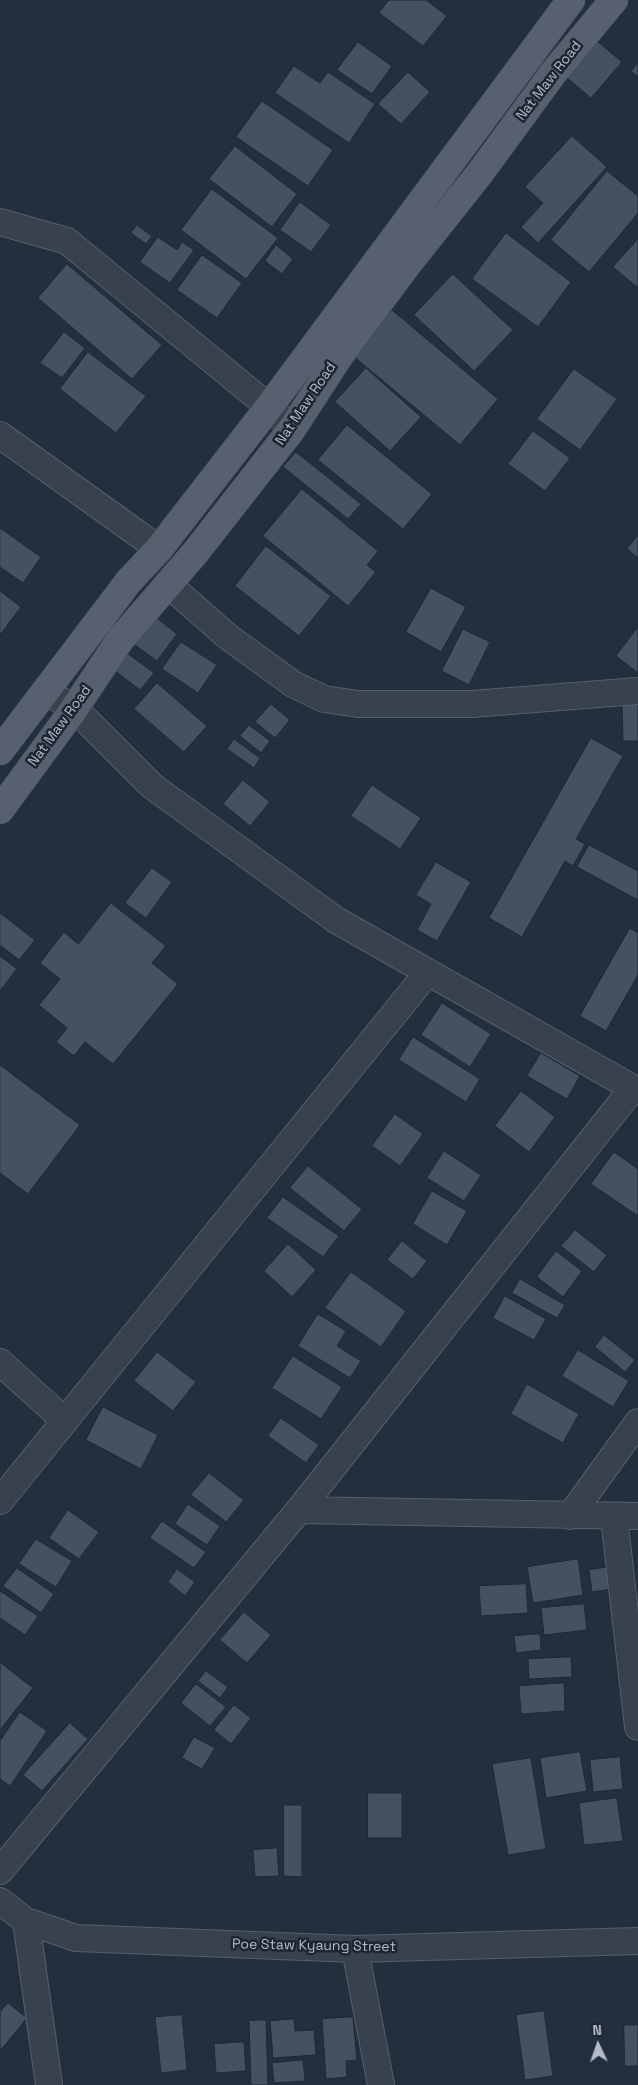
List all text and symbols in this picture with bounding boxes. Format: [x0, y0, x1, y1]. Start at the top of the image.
street label: Nat Maw Road [513, 38, 585, 124]
street label: Nat Maw Road [272, 359, 340, 449]
street label: Nat Maw Road [25, 682, 95, 770]
street label: Poe Staw Kyaung Street [232, 1936, 396, 1956]
north arrow [573, 2020, 623, 2070]
text: N [592, 2021, 602, 2039]

